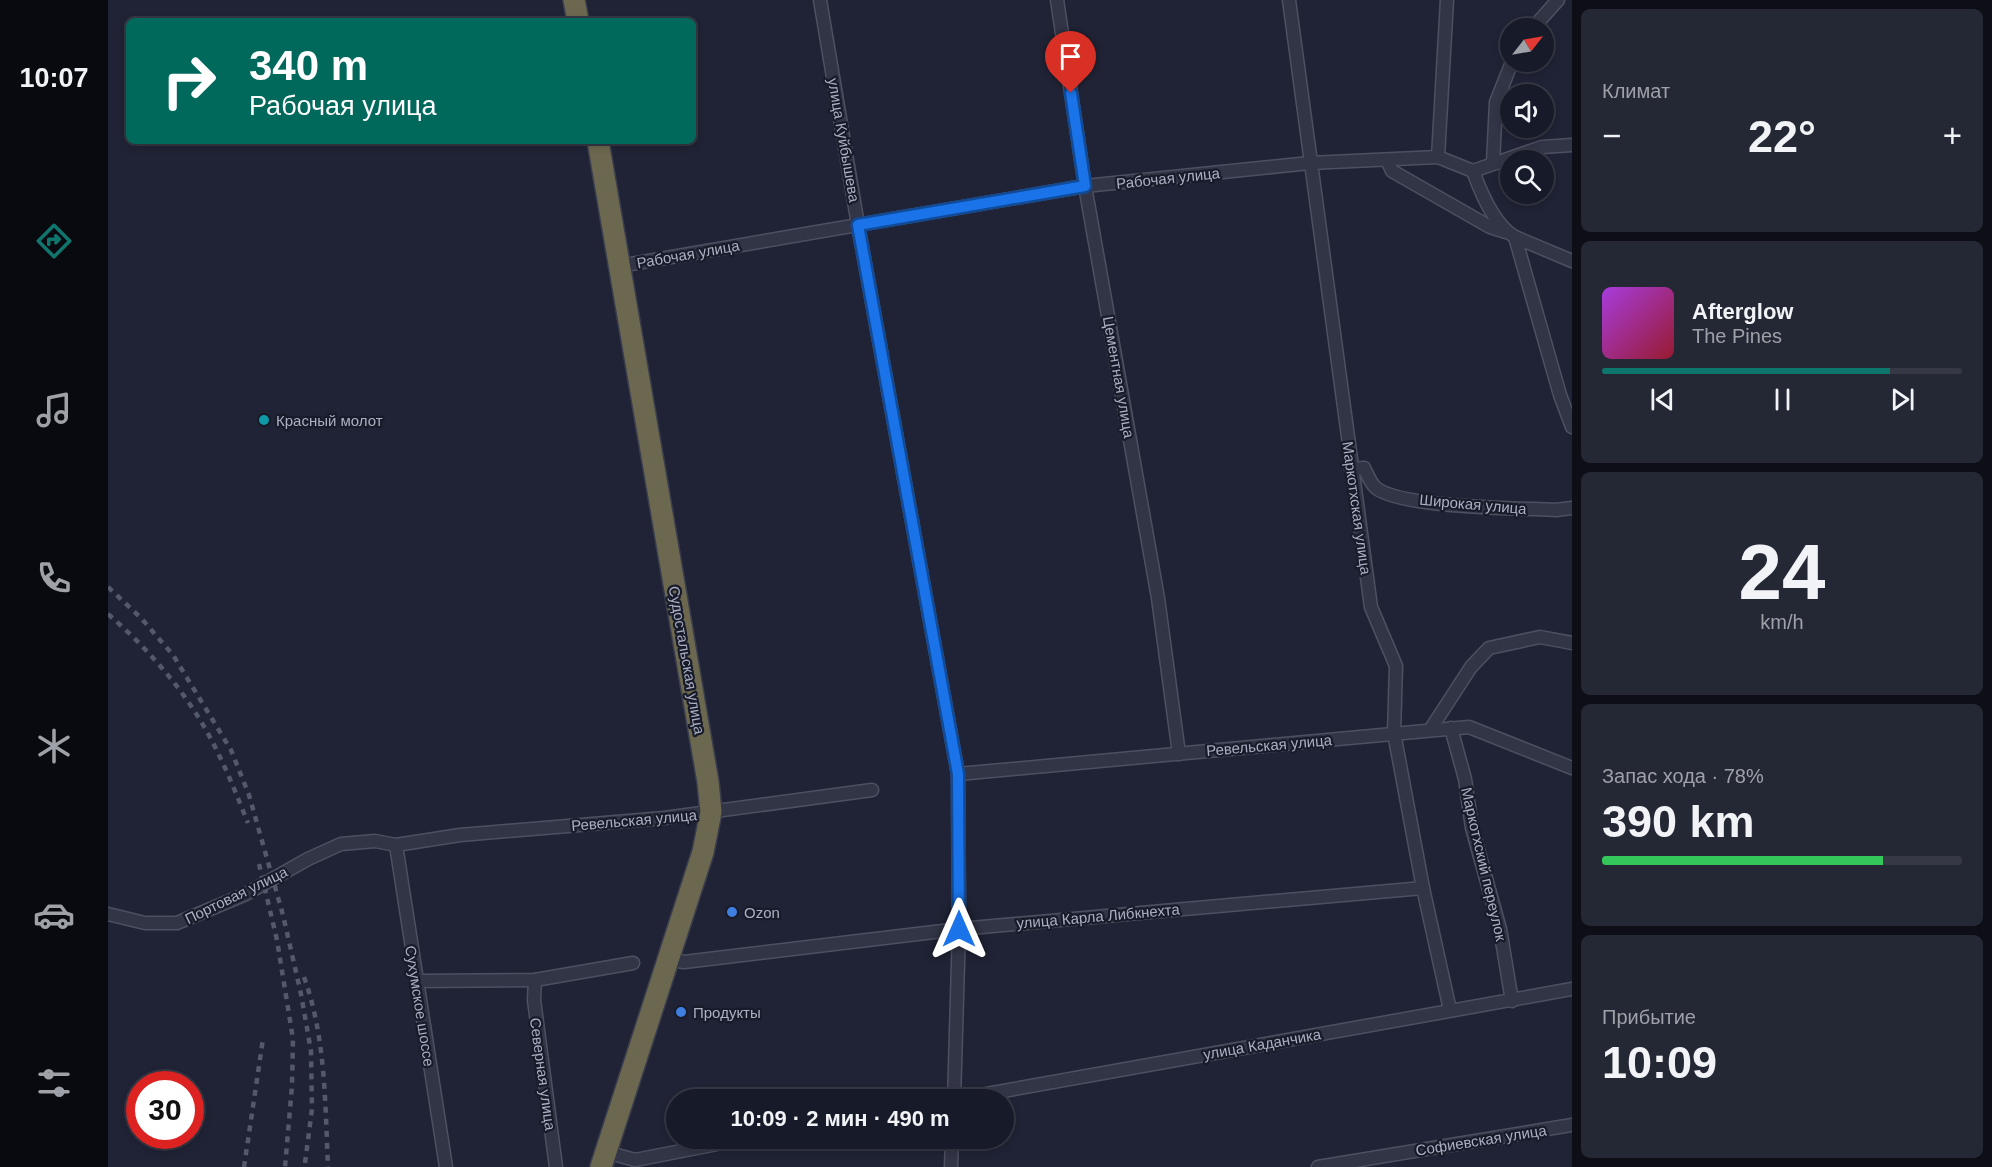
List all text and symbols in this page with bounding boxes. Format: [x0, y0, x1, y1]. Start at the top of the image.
north arrow [1500, 18, 1554, 72]
map controls [1500, 18, 1554, 204]
pin [1045, 31, 1096, 93]
icon: arrive [1054, 40, 1087, 73]
icon: right [150, 42, 228, 120]
text: 340 m [249, 42, 368, 89]
text: 10:07 [19, 63, 89, 93]
street label: улица Куйбышева [825, 77, 863, 204]
text: Климат [1602, 80, 1670, 102]
button: sound [1500, 84, 1554, 138]
text: Рабочая улица [249, 91, 436, 121]
text: 22° [1748, 111, 1816, 162]
text: − [1602, 117, 1621, 154]
text: + [1943, 117, 1962, 154]
button: search [1500, 150, 1554, 204]
street label: Рабочая улица [1115, 164, 1221, 192]
icon: directions [33, 220, 75, 262]
street label: Рабочая улица [635, 236, 741, 271]
text: Afterglow [1692, 299, 1793, 324]
street label: Цементная улица [1100, 315, 1138, 440]
text: The Pines [1692, 325, 1782, 347]
icon: previous [1646, 383, 1679, 416]
icon: pause [1766, 383, 1799, 416]
icon: next [1886, 383, 1919, 416]
icon: music [33, 389, 75, 431]
place label: Красный молот [276, 412, 383, 429]
marker: Красный молот [257, 413, 271, 427]
street label: Маркотхская улица [1339, 440, 1375, 576]
street label: Широкая улица [1419, 491, 1528, 517]
text: 24 [1739, 528, 1825, 616]
icon: phone [33, 557, 75, 599]
street label: Судостальская улица [666, 585, 709, 736]
text: km/h [1760, 611, 1804, 633]
icon: climate [33, 725, 75, 767]
street label: Ревельская улица [1205, 731, 1333, 759]
text: Запас хода · 78% [1602, 765, 1764, 787]
street label: Маркотхский переулок [1458, 785, 1510, 943]
text: 390 km [1602, 796, 1755, 847]
street label: Ревельская улица [570, 806, 698, 834]
street label: Портовая улица [182, 863, 291, 927]
icon: car [33, 894, 75, 936]
position arrow [927, 897, 991, 961]
street label: улица Карла Либкнехта [1016, 900, 1181, 932]
place label: Ozon [744, 904, 780, 921]
marker: Ozon [725, 905, 739, 919]
street label: Сухумское шоссе [402, 944, 438, 1068]
place label: Продукты [693, 1004, 761, 1021]
marker: Продукты [674, 1005, 688, 1019]
text: Прибытие [1602, 1006, 1696, 1028]
street label: Северная улица [527, 1016, 559, 1132]
street label: улица Каданчика [1202, 1025, 1323, 1063]
text: 10:09 [1602, 1037, 1717, 1088]
icon: filters [33, 1062, 75, 1104]
speed limit sign: 30 [126, 1071, 204, 1149]
text: 10:09 · 2 мин · 490 m [730, 1106, 950, 1131]
street label: Софиевская улица [1414, 1121, 1548, 1159]

